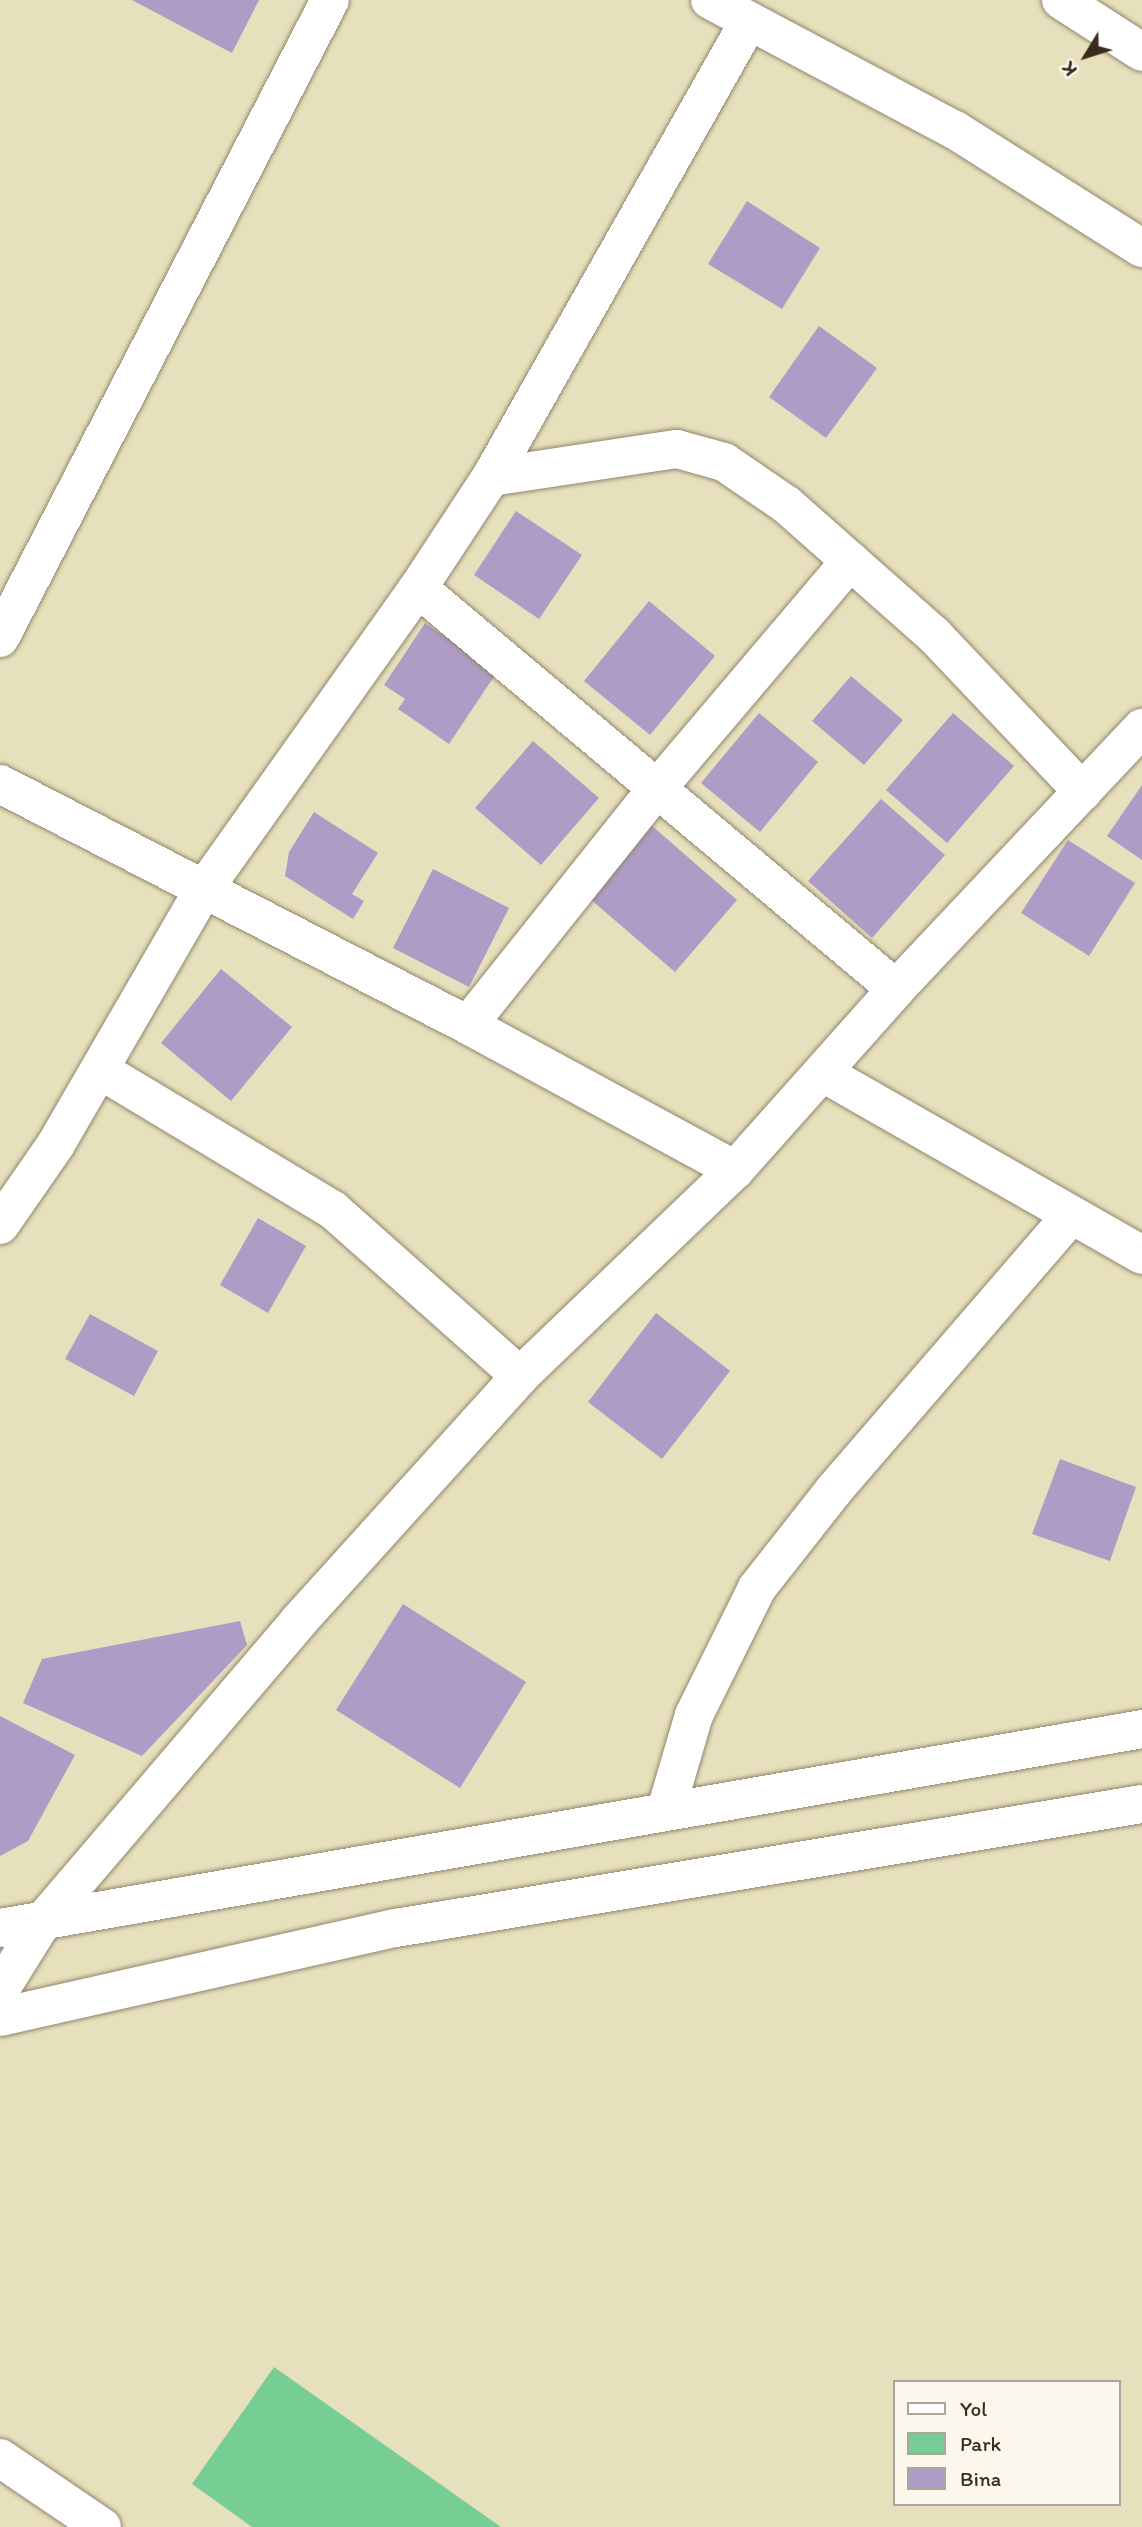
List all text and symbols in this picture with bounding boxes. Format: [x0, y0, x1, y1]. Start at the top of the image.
north arrow [1051, 21, 1121, 91]
text: K [1056, 57, 1082, 81]
legend [894, 2380, 1121, 2506]
text: Yol [960, 2396, 987, 2421]
text: Park [960, 2431, 1001, 2456]
text: Bina [960, 2466, 1001, 2491]

